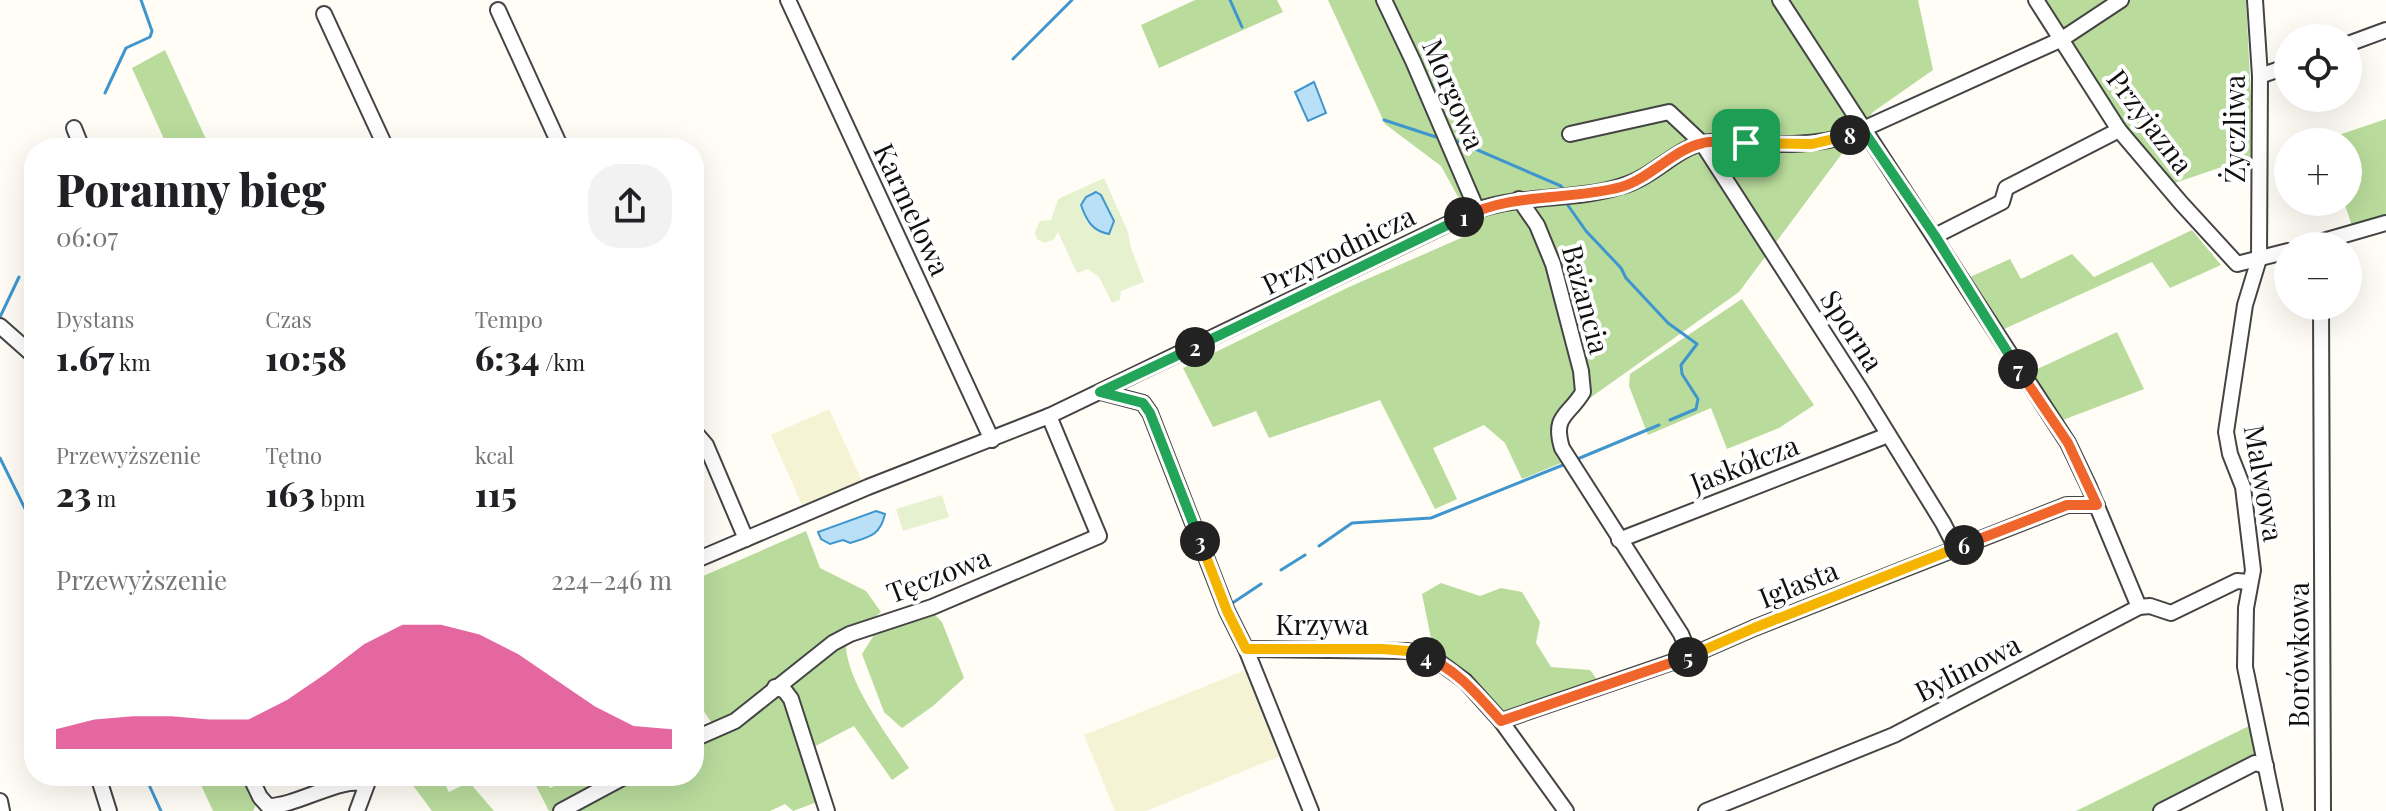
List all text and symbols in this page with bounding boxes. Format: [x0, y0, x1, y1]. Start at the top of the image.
map controls [2274, 24, 2362, 320]
button: locate [2274, 24, 2362, 112]
street label: Morgowa [1415, 33, 1495, 155]
street label: Przyjazna [2100, 61, 2202, 181]
street label: Życzliwa [2215, 75, 2252, 183]
pin [1712, 109, 1780, 177]
pin: 8 [1830, 115, 1870, 155]
text: 8 [1844, 120, 1856, 150]
icon: arrive [1724, 121, 1768, 165]
button: + [2274, 128, 2362, 216]
street label: Karmelowa [866, 137, 960, 281]
text: Poranny bieg [56, 159, 326, 218]
button: share [588, 164, 672, 248]
street label: Przyrodnicza [1255, 196, 1421, 302]
pin: 1 [1444, 197, 1484, 237]
text: 1 [1460, 202, 1468, 232]
text: 06:07 [56, 219, 118, 254]
button: − [2274, 232, 2362, 320]
street label: Bażancia [1555, 241, 1619, 358]
street label: Sporna [1813, 282, 1893, 378]
text: Dystans [56, 304, 134, 334]
text: Czas [265, 304, 312, 334]
text: Tempo [475, 304, 543, 334]
pin: 2 [1175, 327, 1215, 367]
text: 2 [1189, 332, 1201, 362]
text: 1.67 [56, 334, 114, 380]
text: 10:58 [265, 334, 347, 380]
text: 6:34 [475, 334, 540, 380]
text: km [114, 347, 151, 377]
text: /km [540, 347, 585, 377]
pin: 7 [1998, 349, 2038, 389]
text: 7 [2013, 354, 2023, 384]
street label: Malwowa [2237, 422, 2293, 544]
street label: Jaskółcza [1684, 425, 1804, 501]
text: Przewyższenie [56, 440, 201, 470]
text: Tętno [265, 440, 322, 470]
text: kcal [475, 440, 514, 470]
text: 23 [56, 470, 91, 516]
text: 163 [265, 470, 315, 516]
text: 115 [475, 470, 517, 516]
text: m [91, 483, 116, 513]
text: bpm [315, 483, 365, 513]
pin: 3 [1180, 521, 1220, 561]
pin: 6 [1944, 525, 1984, 565]
text: 3 [1195, 526, 1205, 556]
text: 6 [1958, 530, 1970, 560]
street label: Tęczowa [881, 537, 995, 611]
street label: Iglasta [1753, 550, 1843, 616]
text: Przewyższenie [56, 562, 227, 597]
text: 224–246 m [551, 562, 672, 597]
street label: Borówkowa [2279, 582, 2316, 728]
street label: Krzywa [1275, 605, 1369, 642]
street label: Bylinowa [1908, 625, 2026, 709]
pin: 4 [1406, 637, 1446, 677]
pin: 5 [1668, 637, 1708, 677]
text: 4 [1420, 642, 1432, 672]
text: 5 [1683, 642, 1693, 672]

